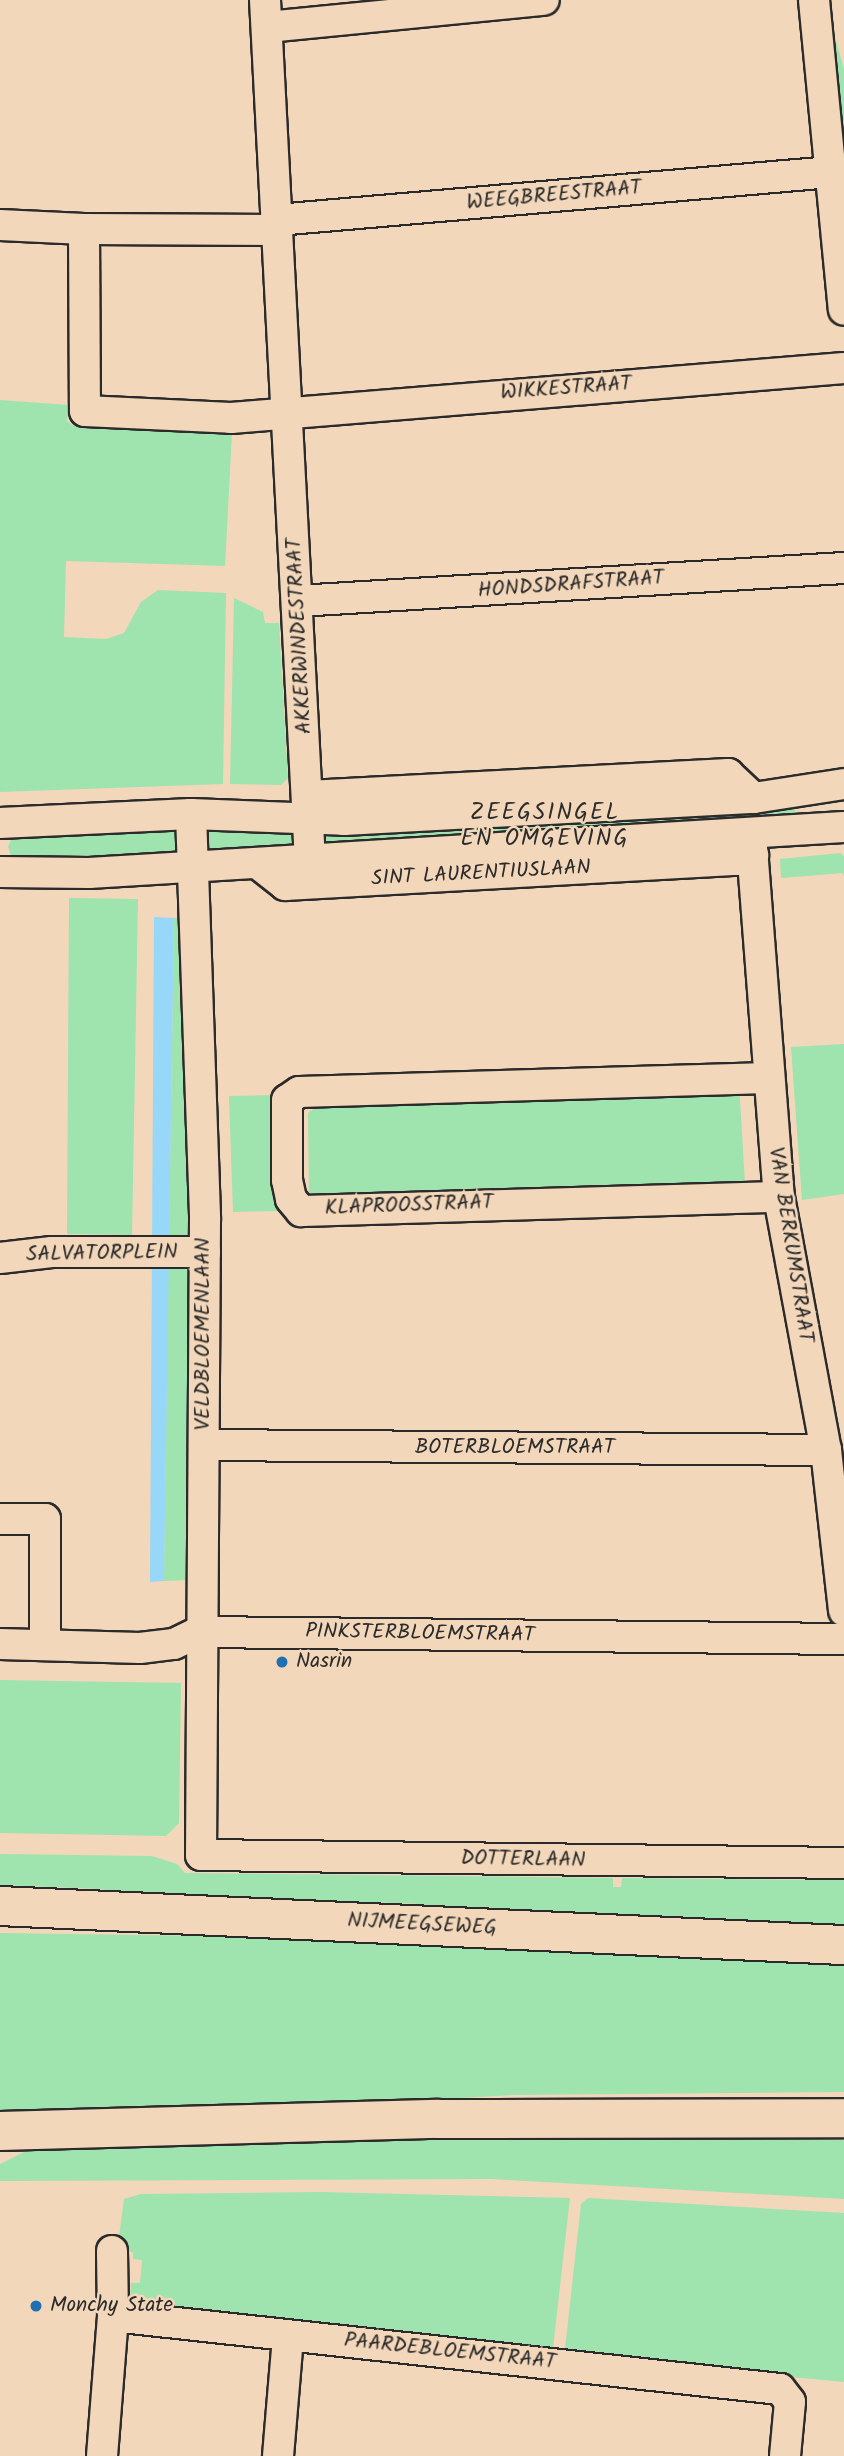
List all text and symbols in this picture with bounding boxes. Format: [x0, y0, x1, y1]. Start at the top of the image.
street label: WEEGBREESTRAAT [466, 176, 642, 216]
street label: WIKKESTRAAT [500, 372, 632, 406]
street label: AKKERWINDESTRAAT [282, 537, 318, 735]
street label: HONDSDRAFSTRAAT [477, 566, 665, 604]
district label: ZEEGSINGEL EN OMGEVING [462, 799, 628, 853]
street label: SINT LAURENTIUSLAAN [371, 856, 591, 892]
street label: VAN BERKUMSTRAAT [762, 1146, 818, 1344]
street label: KLAPROOSSTRAAT [324, 1190, 494, 1222]
street label: VELDBLOEMENLAAN [191, 1238, 217, 1430]
street label: SALVATORPLEIN [26, 1240, 178, 1268]
street label: BOTERBLOEMSTRAAT [415, 1435, 615, 1461]
street label: PINKSTERBLOEMSTRAAT [305, 1619, 535, 1649]
place label: Nasrin [296, 1649, 352, 1675]
marker: Nasrin [274, 1654, 290, 1670]
street label: DOTTERLAAN [460, 1846, 586, 1874]
street label: NIJMEEGSEWEG [347, 1909, 497, 1941]
place label: Monchy State [50, 2293, 173, 2319]
marker: Monchy State [28, 2298, 44, 2314]
street label: PAARDEBLOEMSTRAAT [343, 2328, 557, 2376]

